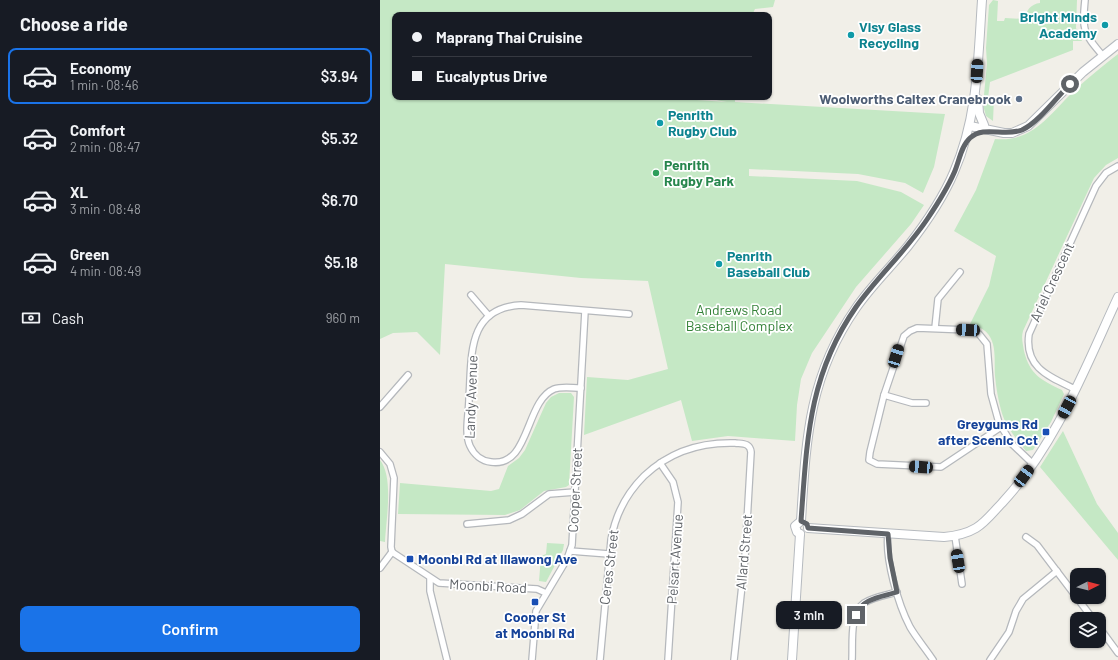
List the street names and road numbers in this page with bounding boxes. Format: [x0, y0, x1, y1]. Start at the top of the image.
street label: Ariel Crescent [1026, 239, 1077, 324]
street label: Landy Avenue [461, 355, 480, 439]
street label: Cooper Street [564, 447, 585, 533]
street label: Pelsart Avenue [663, 513, 686, 605]
street label: Allard Street [732, 513, 755, 590]
street label: Ceres Street [595, 528, 622, 606]
street label: Moonbi Road [449, 575, 527, 596]

